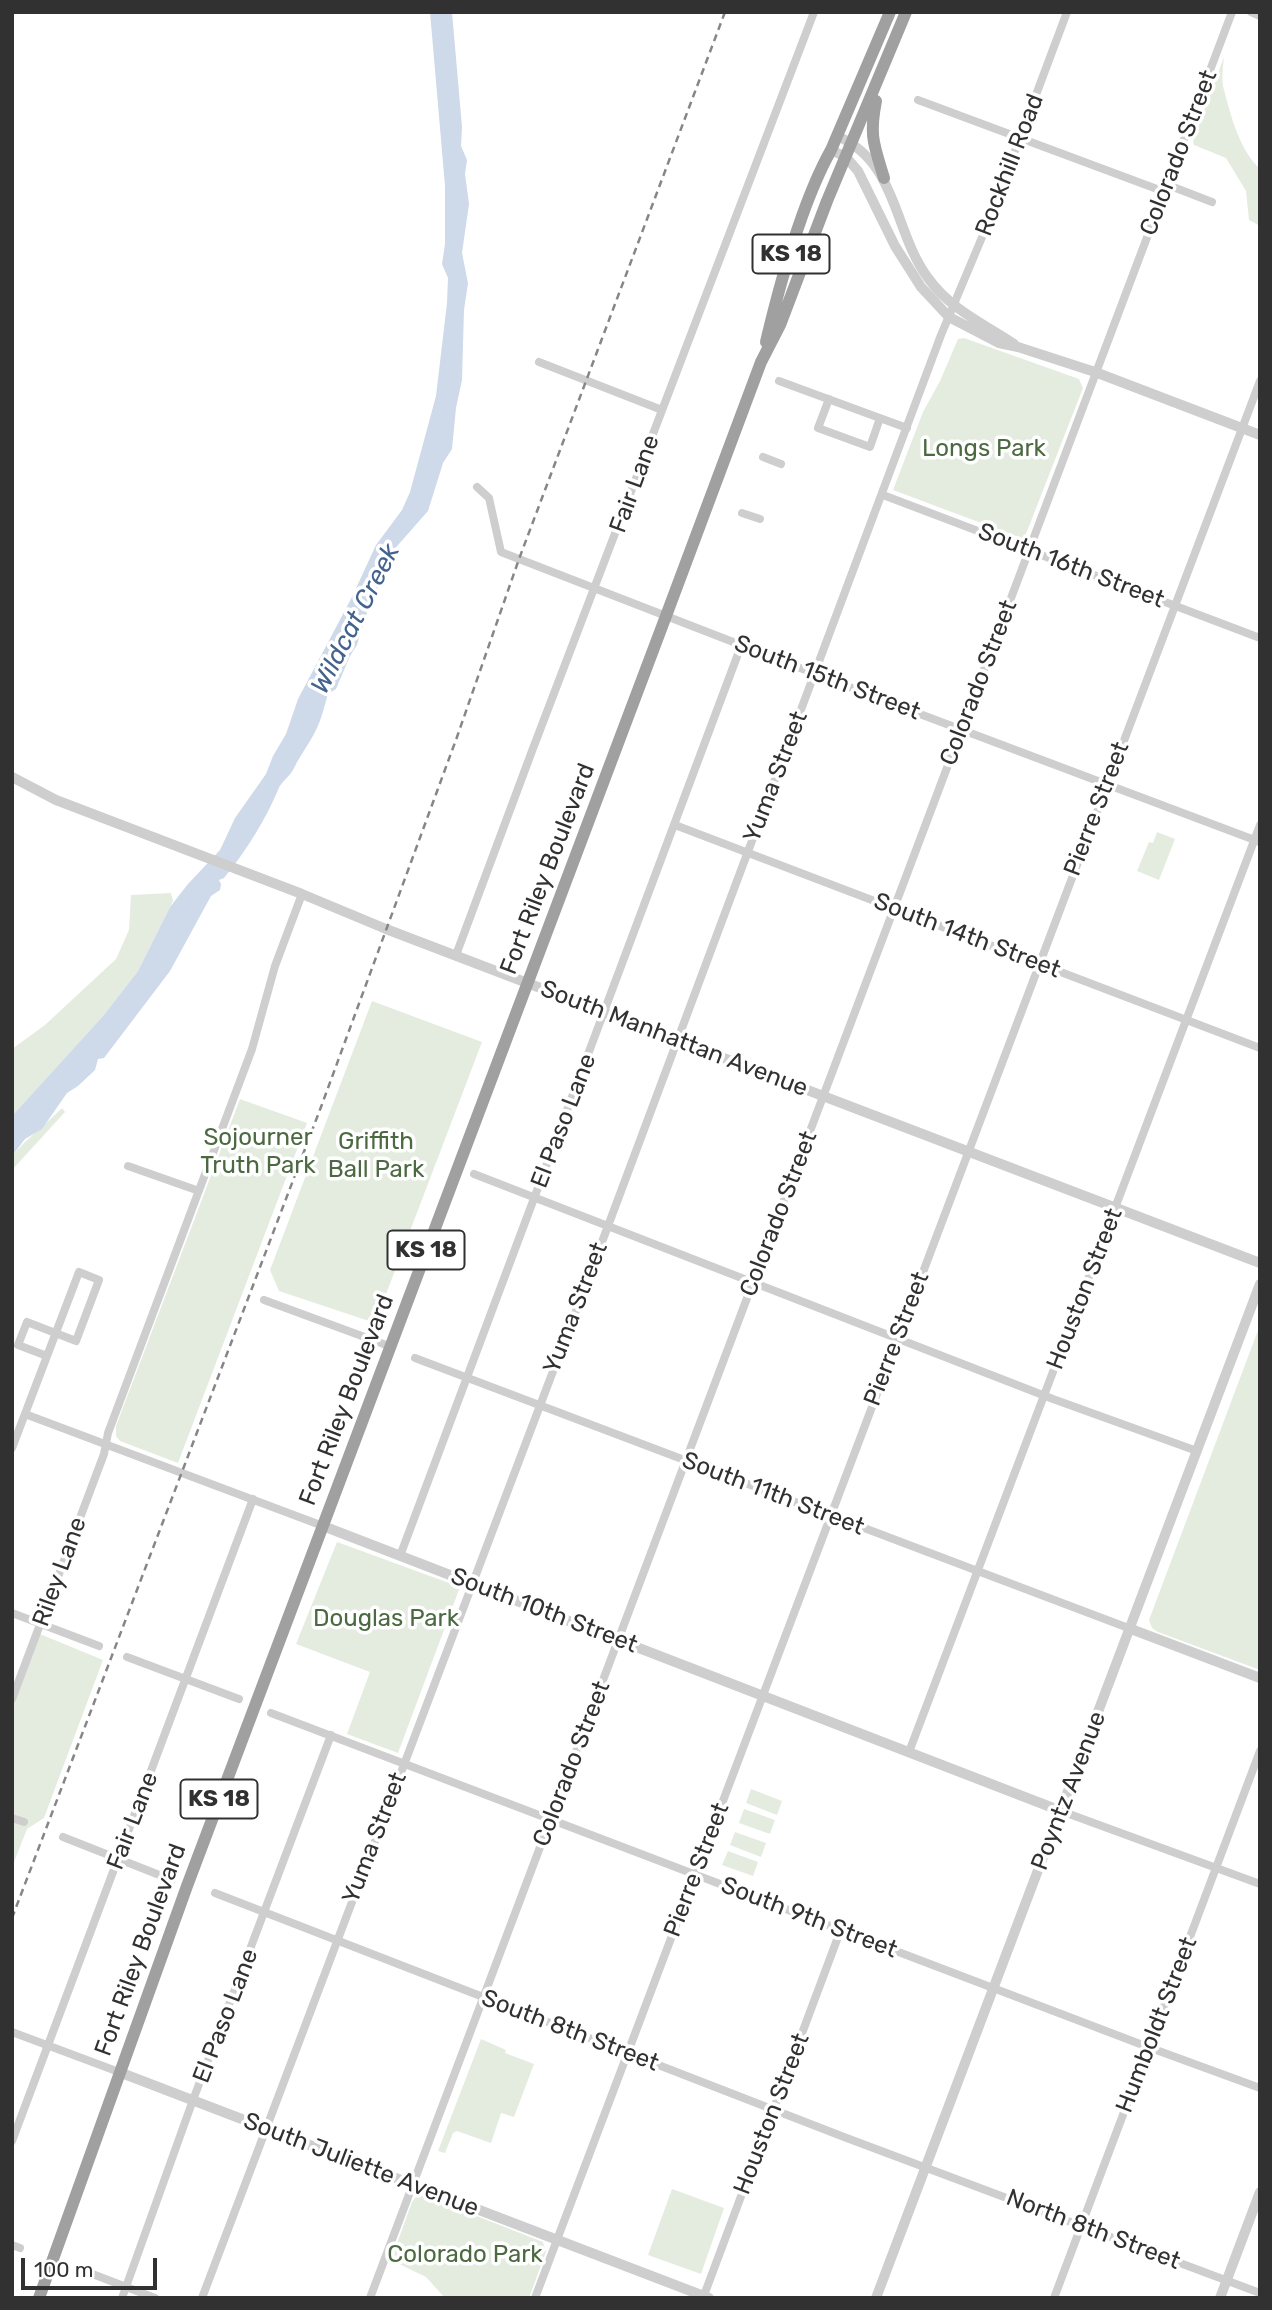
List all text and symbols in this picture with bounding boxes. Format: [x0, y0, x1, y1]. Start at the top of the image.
street label: Colorado Street [1134, 66, 1224, 240]
street label: Rockhill Road [970, 90, 1050, 240]
road number: KS 18 [752, 234, 830, 274]
street label: Fair Lane [604, 431, 666, 537]
park label: Longs Park [922, 435, 1046, 463]
street label: South 16th Street [974, 517, 1168, 615]
water label: Wildcat Creek [305, 539, 407, 699]
street label: Colorado Street [934, 596, 1024, 770]
street label: South 15th Street [730, 629, 924, 727]
street label: Yuma Street [738, 707, 814, 847]
street label: Pierre Street [1058, 738, 1136, 880]
street label: Fort Riley Boulevard [494, 759, 602, 979]
street label: South 14th Street [870, 887, 1064, 985]
street label: South Manhattan Avenue [536, 975, 812, 1103]
street label: El Paso Lane [525, 1050, 603, 1192]
park label: Sojourner Truth Park [200, 1124, 316, 1180]
street label: Colorado Street [734, 1127, 824, 1301]
park label: Griffith Ball Park [328, 1128, 424, 1184]
street label: Houston Street [1041, 1204, 1129, 1374]
road number: KS 18 [388, 1231, 464, 1270]
street label: Yuma Street [538, 1238, 614, 1378]
street label: Pierre Street [858, 1268, 936, 1410]
street label: Fort Riley Boulevard [293, 1290, 401, 1510]
street label: South 11th Street [678, 1446, 868, 1542]
street label: Riley Lane [27, 1513, 93, 1631]
street label: South 10th Street [447, 1562, 641, 1660]
park label: Douglas Park [313, 1605, 459, 1633]
street label: Colorado Street [527, 1677, 617, 1851]
street label: Poyntz Avenue [1026, 1708, 1112, 1874]
street label: Fair Lane [101, 1768, 165, 1874]
street label: Yuma Street [337, 1768, 413, 1908]
road number: KS 18 [180, 1780, 258, 1818]
street label: Pierre Street [658, 1799, 736, 1941]
street label: Fort Riley Boulevard [89, 1840, 193, 2060]
street label: South 9th Street [717, 1871, 901, 1965]
street label: Humboldt Street [1110, 1933, 1204, 2117]
street label: El Paso Lane [187, 1945, 265, 2087]
street label: South 8th Street [477, 1984, 663, 2078]
street label: Houston Street [728, 2029, 816, 2199]
street label: South Juliette Avenue [239, 2107, 483, 2223]
street label: North 8th Street [1002, 2184, 1184, 2276]
park label: Colorado Park [387, 2241, 543, 2269]
scale bar [24, 2244, 161, 2288]
text: 100 m [34, 2257, 93, 2282]

